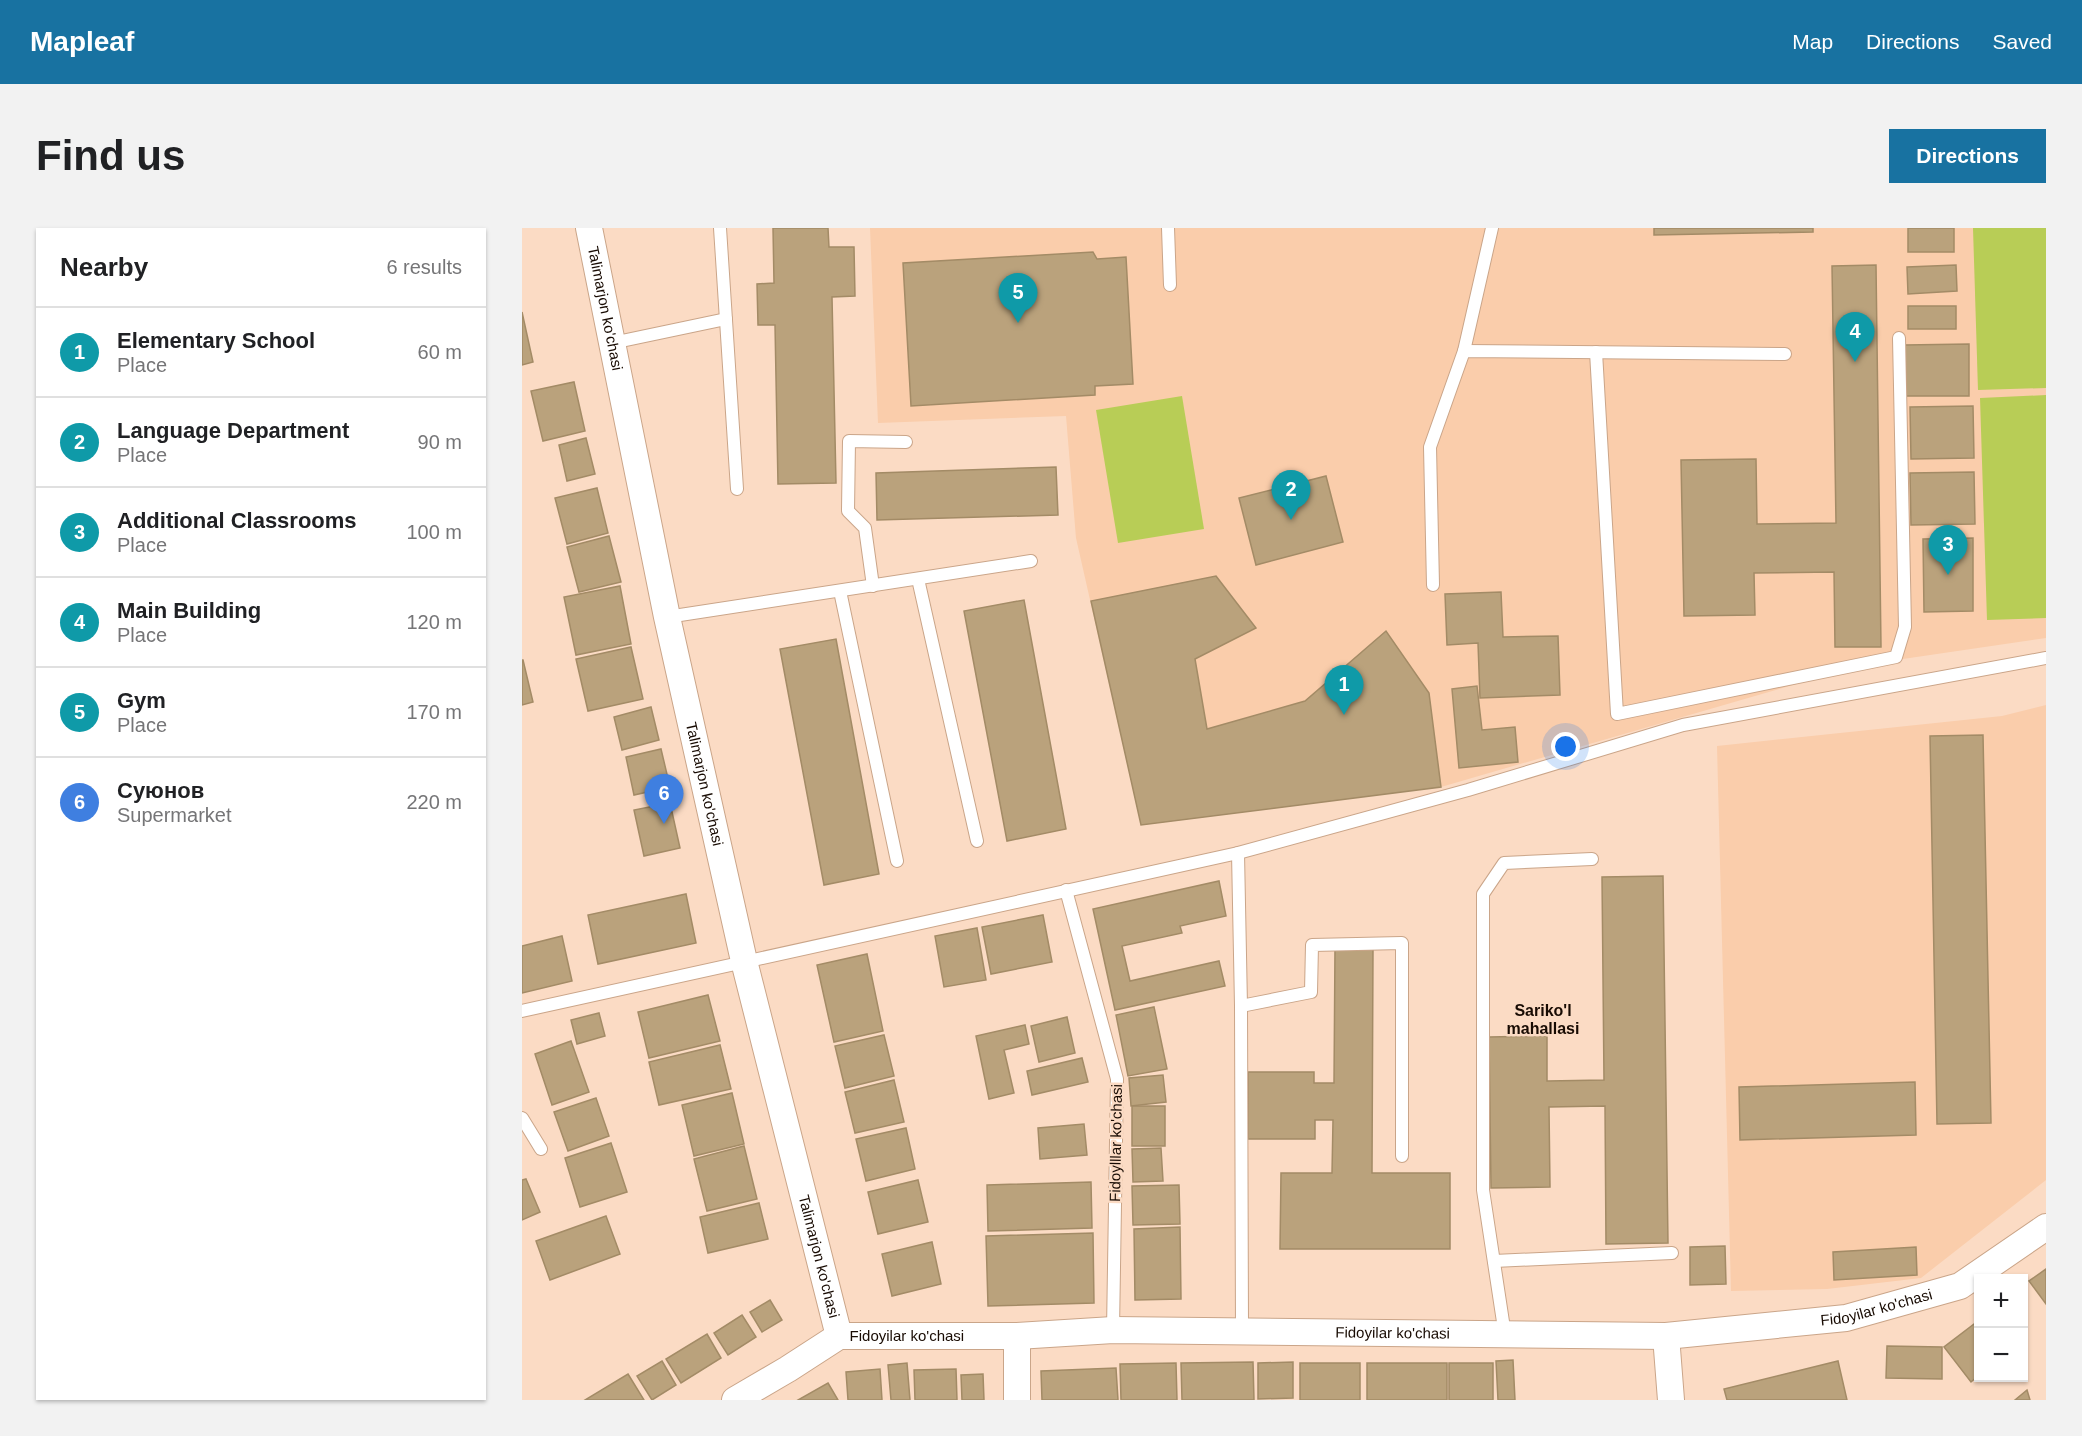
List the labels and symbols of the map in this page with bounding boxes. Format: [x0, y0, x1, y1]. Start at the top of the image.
street label: Talimarjon ko'chasi [585, 245, 626, 372]
pin: 5 [998, 274, 1038, 323]
pin: 4 [1836, 312, 1874, 362]
pin: 2 [1272, 470, 1310, 520]
pin: 3 [1928, 526, 1968, 575]
pin: 1 [1324, 666, 1364, 715]
street label: Talimarjon ko'chasi [683, 721, 727, 848]
your location [1551, 732, 1580, 761]
pin: 6 [644, 774, 684, 824]
district label: Sariko'l mahallasi [1507, 1002, 1579, 1037]
street label: Fidoylllar ko'chasi [1106, 1084, 1125, 1202]
street label: Talimarjon ko'chasi [796, 1193, 843, 1320]
street label: Fidoyilar ko'chasi [1820, 1285, 1934, 1329]
street label: Fidoyilar ko'chasi [1335, 1323, 1450, 1342]
street label: Fidoyilar ko'chasi [850, 1327, 964, 1344]

